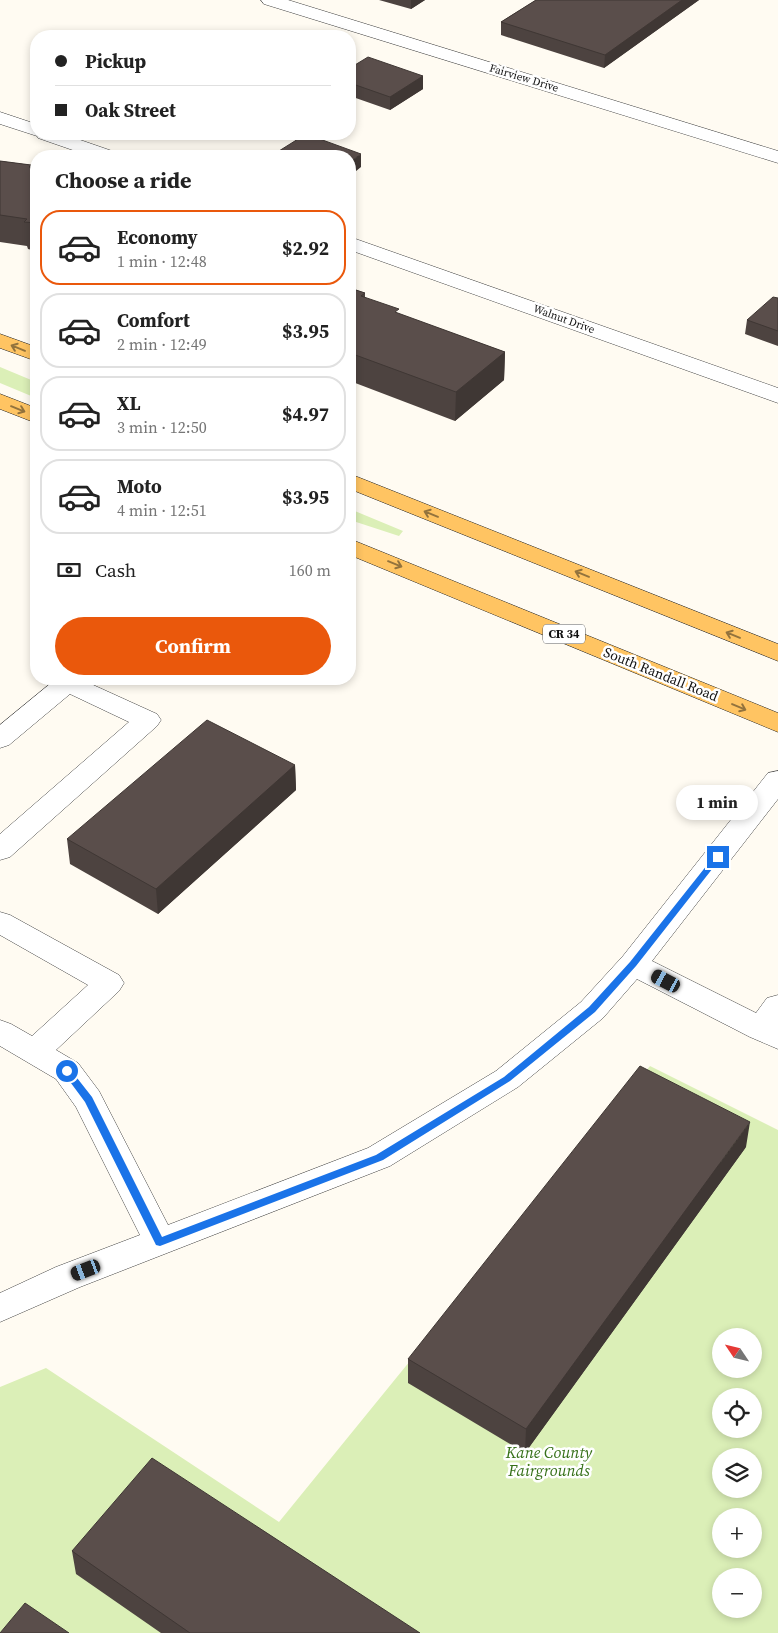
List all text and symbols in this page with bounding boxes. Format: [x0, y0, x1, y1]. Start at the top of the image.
text: Pickup [85, 48, 146, 74]
street label: Fairview Drive [488, 60, 561, 96]
text: Oak Street [85, 97, 176, 123]
text: Choose a ride [55, 165, 192, 195]
text: Economy [117, 224, 198, 250]
icon: car [57, 225, 102, 270]
text: $2.92 [282, 235, 329, 261]
text: 1 min · 12:48 [117, 250, 207, 272]
street label: Walnut Drive [531, 301, 597, 337]
text: Comfort [117, 307, 190, 333]
icon: car [57, 308, 102, 353]
text: $3.95 [282, 318, 329, 344]
text: 2 min · 12:49 [117, 333, 207, 355]
one-way arrow [11, 342, 26, 352]
text: XL [117, 390, 140, 416]
icon: car [57, 391, 102, 436]
text: $4.97 [282, 401, 329, 427]
one-way arrow [10, 405, 25, 414]
text: 3 min · 12:50 [117, 416, 207, 438]
text: Moto [117, 473, 162, 499]
icon: car [57, 474, 102, 519]
text: $3.95 [282, 484, 329, 510]
text: 4 min · 12:51 [117, 499, 207, 521]
one-way arrow [424, 508, 439, 518]
icon: cash [55, 556, 83, 584]
text: Cash [95, 557, 136, 583]
text: 160 m [289, 559, 331, 581]
one-way arrow [387, 560, 402, 570]
one-way arrow [575, 569, 590, 578]
button: Confirm [55, 617, 331, 675]
road number: CR 34 [543, 624, 585, 644]
one-way arrow [726, 629, 741, 639]
street label: South Randall Road [601, 642, 721, 706]
one-way arrow [731, 702, 746, 712]
callout: 1 min [677, 784, 759, 820]
text: 1 min [696, 791, 738, 813]
route end [707, 846, 729, 868]
car [649, 967, 682, 995]
route start [56, 1060, 78, 1082]
car [69, 1258, 102, 1282]
north arrow [712, 1328, 762, 1378]
map controls [712, 1328, 762, 1618]
button: locate [712, 1388, 762, 1438]
park label: Kane County Fairgrounds [505, 1441, 593, 1481]
button: layers [712, 1448, 762, 1498]
button: + [712, 1508, 762, 1558]
button: − [712, 1568, 762, 1618]

